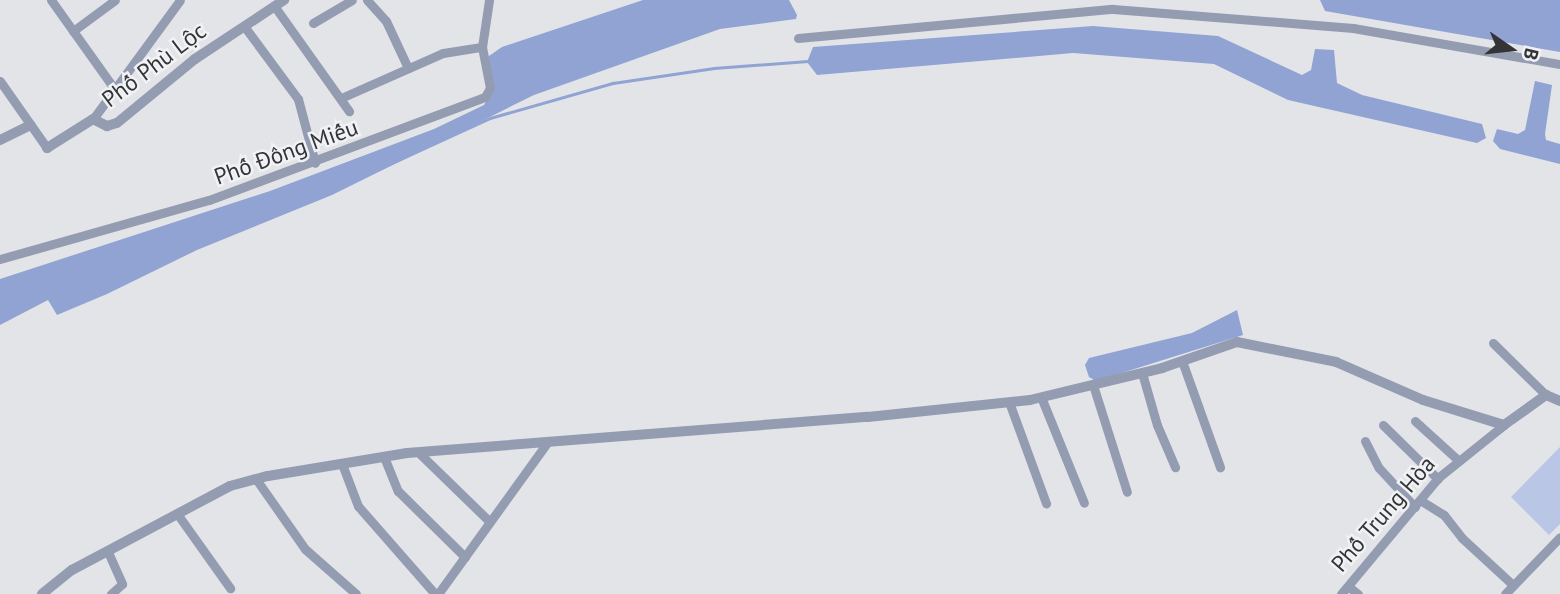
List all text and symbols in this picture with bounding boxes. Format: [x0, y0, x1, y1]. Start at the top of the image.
north arrow [1476, 14, 1546, 84]
street label: Phố Phù Lộc [97, 17, 211, 113]
text: B [1518, 46, 1544, 62]
street label: Phố Đông Miếu [210, 113, 362, 191]
street label: Phố Trung Hòa [1325, 450, 1441, 578]

